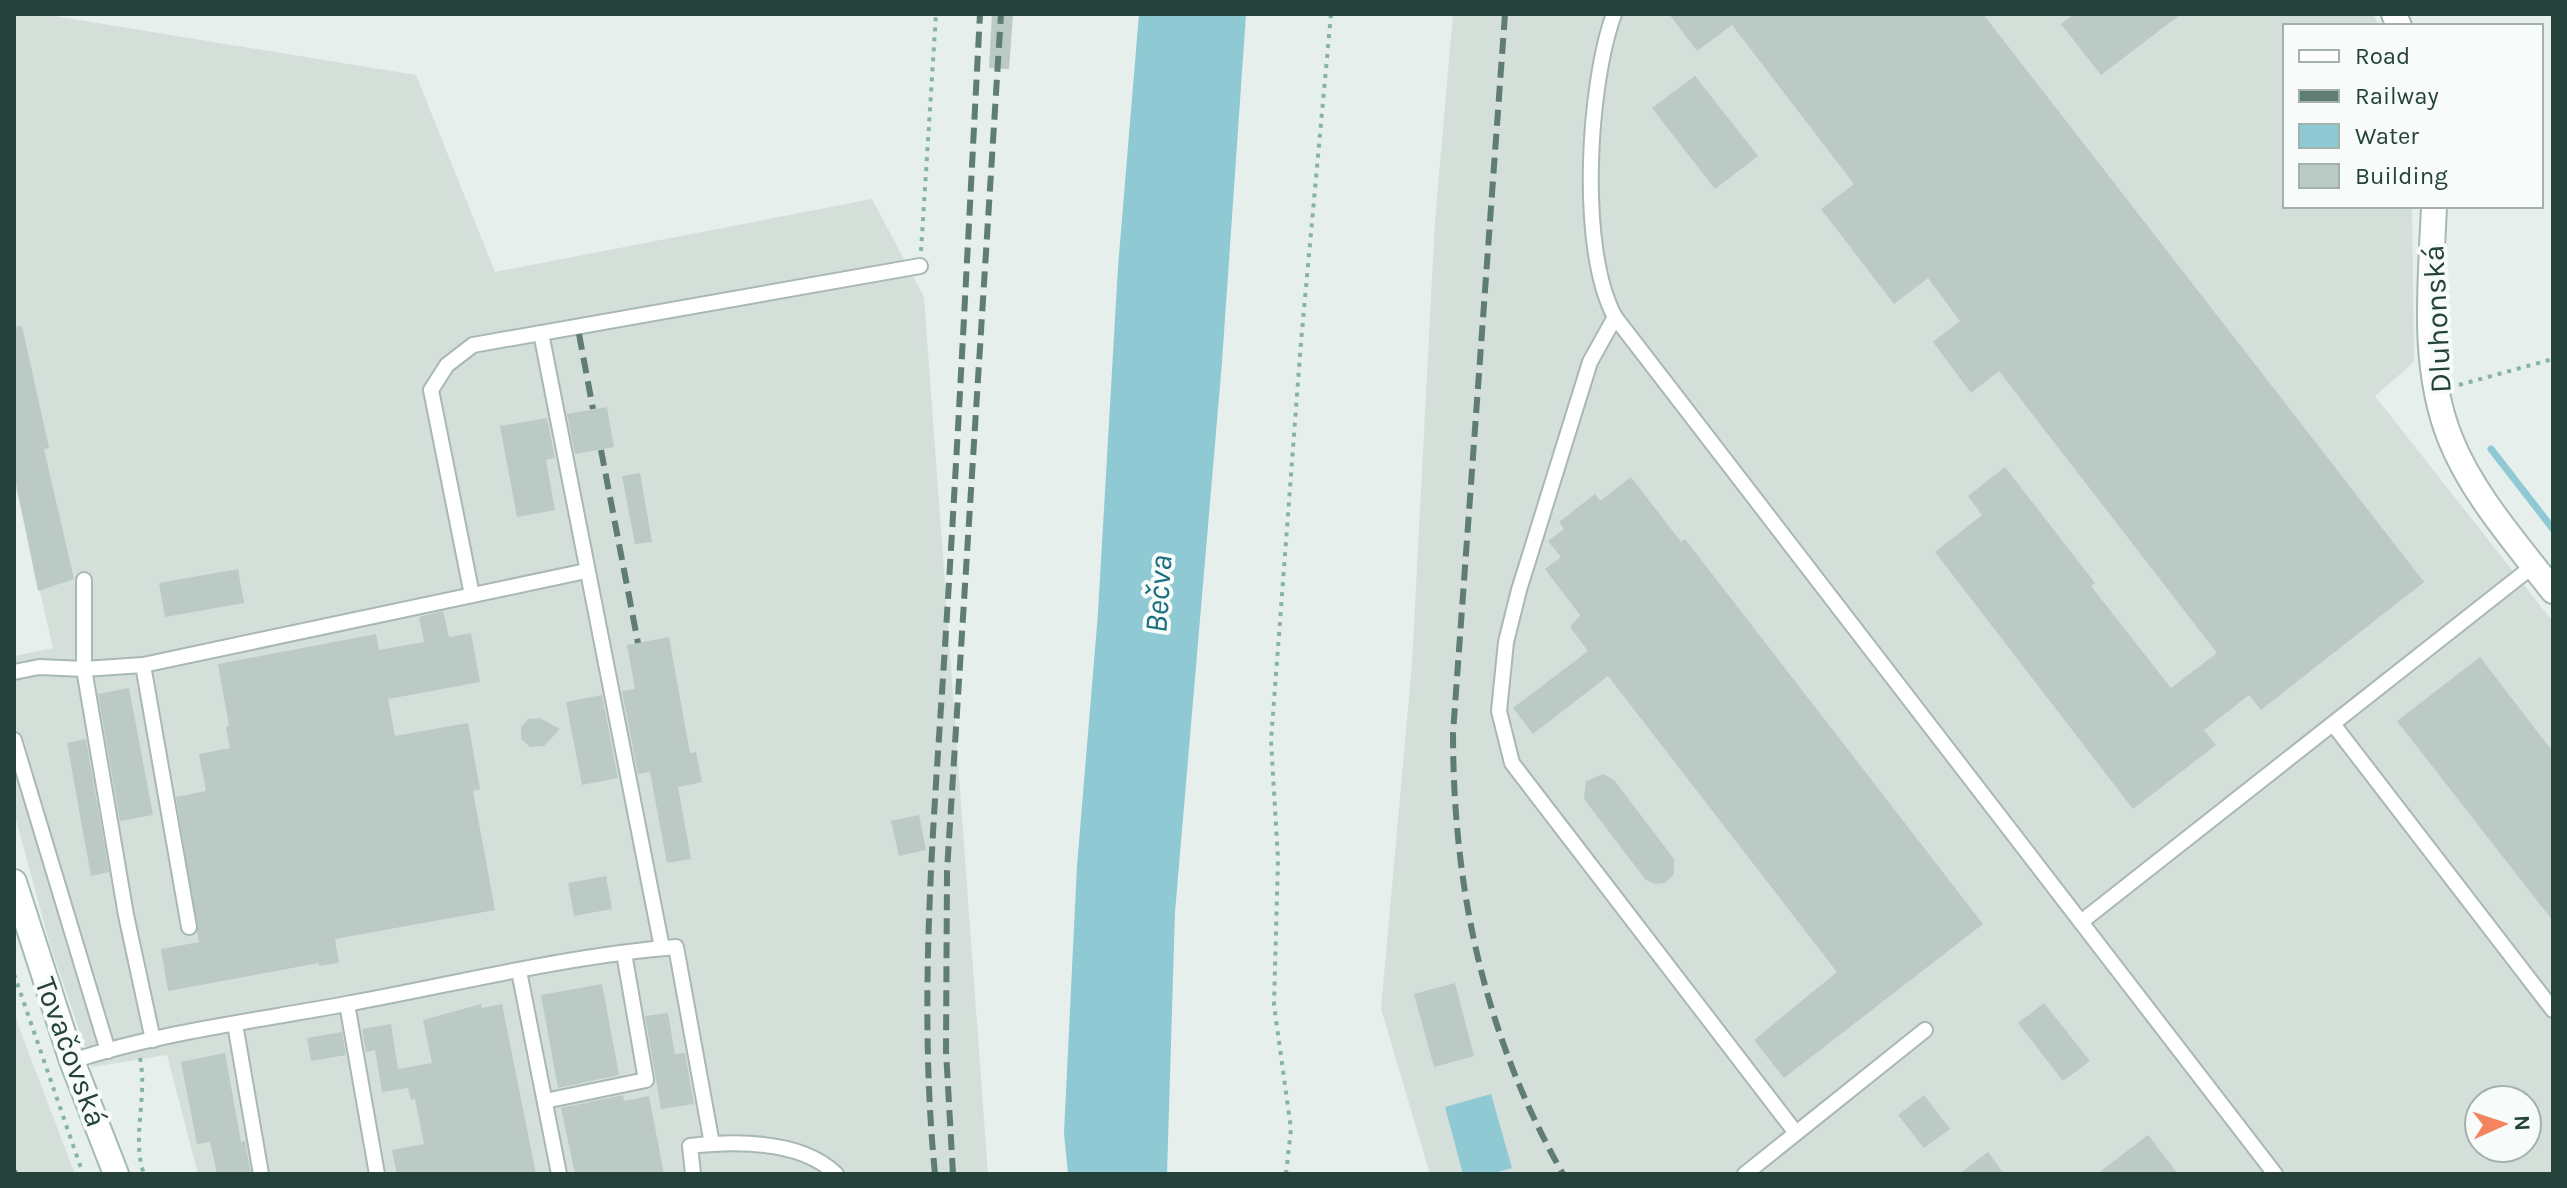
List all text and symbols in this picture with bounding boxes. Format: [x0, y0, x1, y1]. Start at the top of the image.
legend [2283, 24, 2543, 208]
text: Road [2355, 42, 2410, 70]
text: Railway [2355, 82, 2439, 110]
text: Water [2355, 122, 2419, 150]
text: Building [2355, 162, 2448, 190]
street label: Dluhonská [2415, 244, 2459, 394]
water label: Bečva [1137, 554, 1180, 634]
street label: Tovačovská [27, 972, 115, 1132]
north arrow [2463, 1084, 2543, 1164]
text: N [2509, 1114, 2535, 1132]

